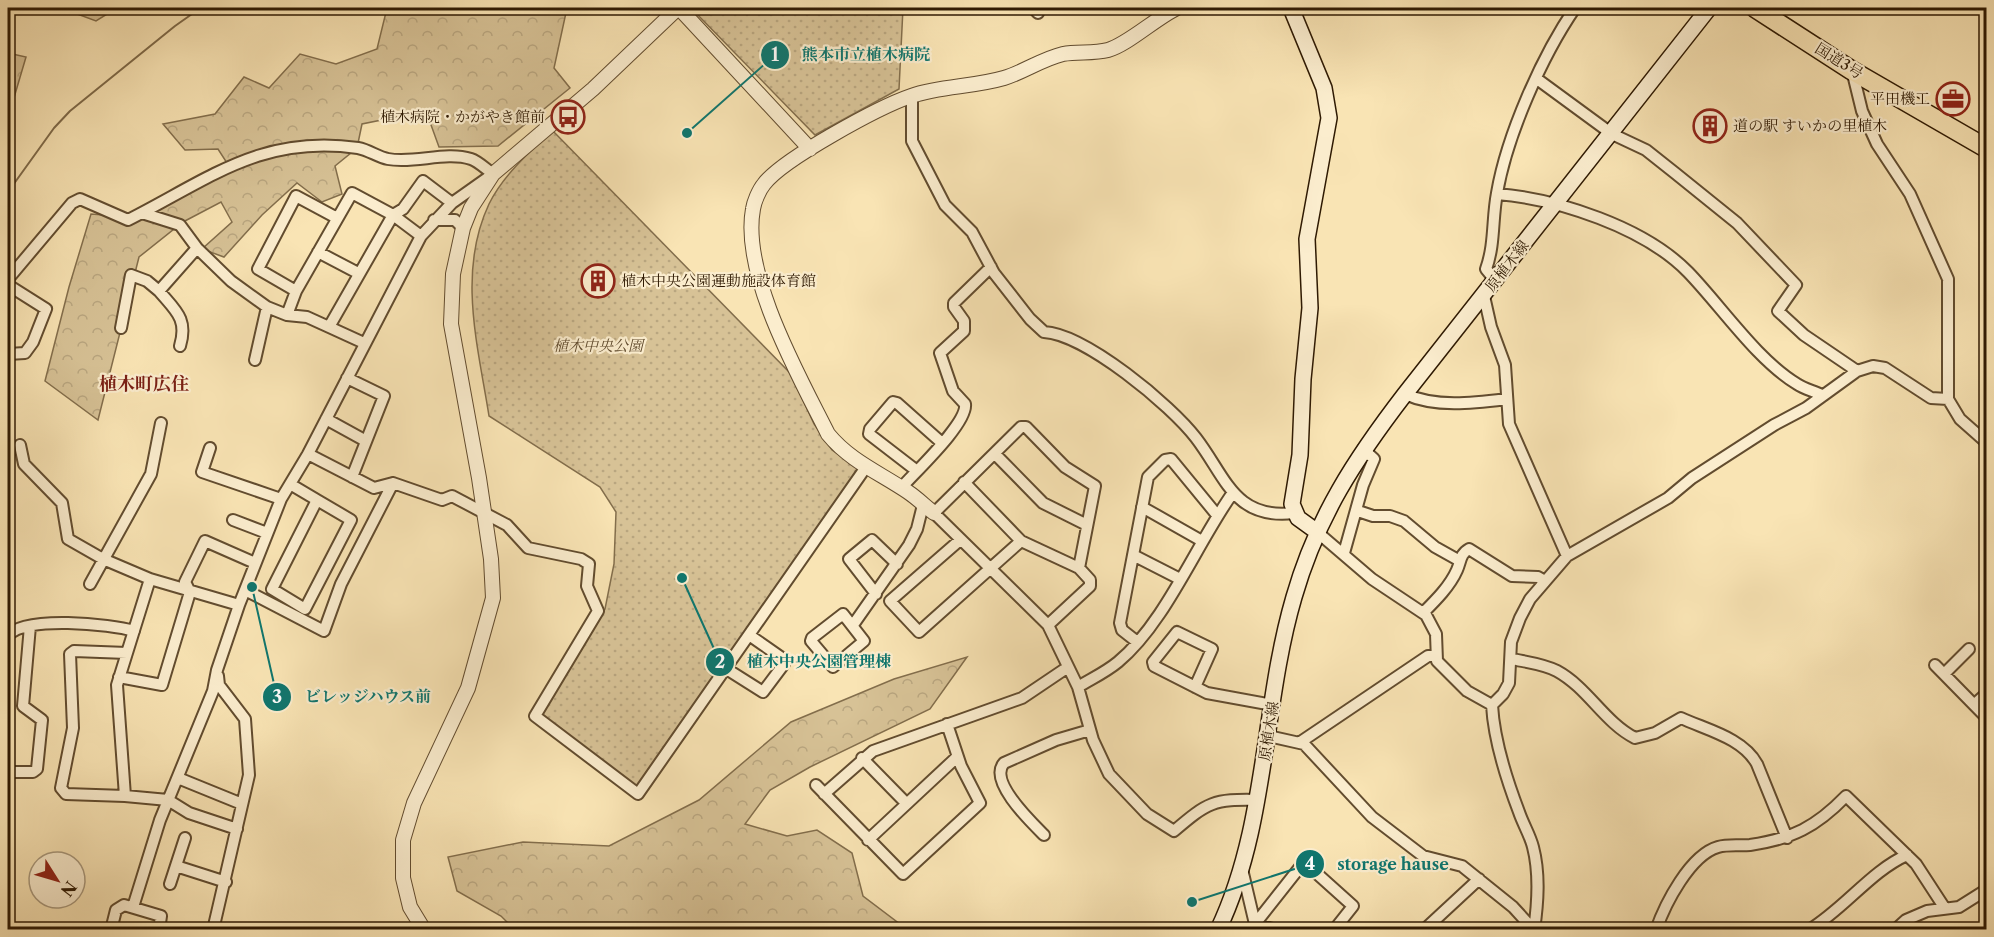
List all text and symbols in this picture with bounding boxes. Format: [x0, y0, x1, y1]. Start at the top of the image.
callout: 熊本市立植木病院 [760, 38, 942, 72]
street label: 国道3号 [1812, 38, 1867, 83]
text: 1 [771, 44, 779, 66]
text: 熊本市立植木病院 [802, 44, 930, 64]
office icon: 平田機工 [1935, 81, 1971, 117]
place label: 平田機工 [1870, 89, 1930, 108]
bus stop icon: 植木病院・かがやき館前 [550, 99, 586, 135]
place label: 植木病院・かがやき館前 [380, 107, 545, 126]
building icon: 道の駅 すいかの里植木 [1692, 108, 1728, 144]
place label: 道の駅 すいかの里植木 [1733, 116, 1887, 135]
street label: 原植木線 [1481, 236, 1533, 295]
building icon: 植木中央公園運動施設体育館 [580, 263, 616, 299]
place label: 植木中央公園運動施設体育館 [621, 271, 816, 290]
park label: 植木中央公園 [553, 336, 646, 355]
district label: 植木町広住 [99, 373, 189, 395]
callout: 植木中央公園管理棟 [705, 645, 903, 679]
text: 2 [715, 651, 725, 673]
text: 植木中央公園管理棟 [747, 651, 891, 671]
callout: ビレッジハウス前 [262, 680, 444, 714]
text: 3 [272, 686, 282, 708]
text: ビレッジハウス前 [305, 686, 431, 706]
street label: 原植木線 [1254, 700, 1283, 762]
callout: storage hause [1295, 847, 1461, 881]
north arrow [27, 850, 87, 910]
text: 4 [1305, 853, 1315, 875]
text: storage hause [1337, 854, 1449, 874]
text: N [57, 877, 81, 901]

